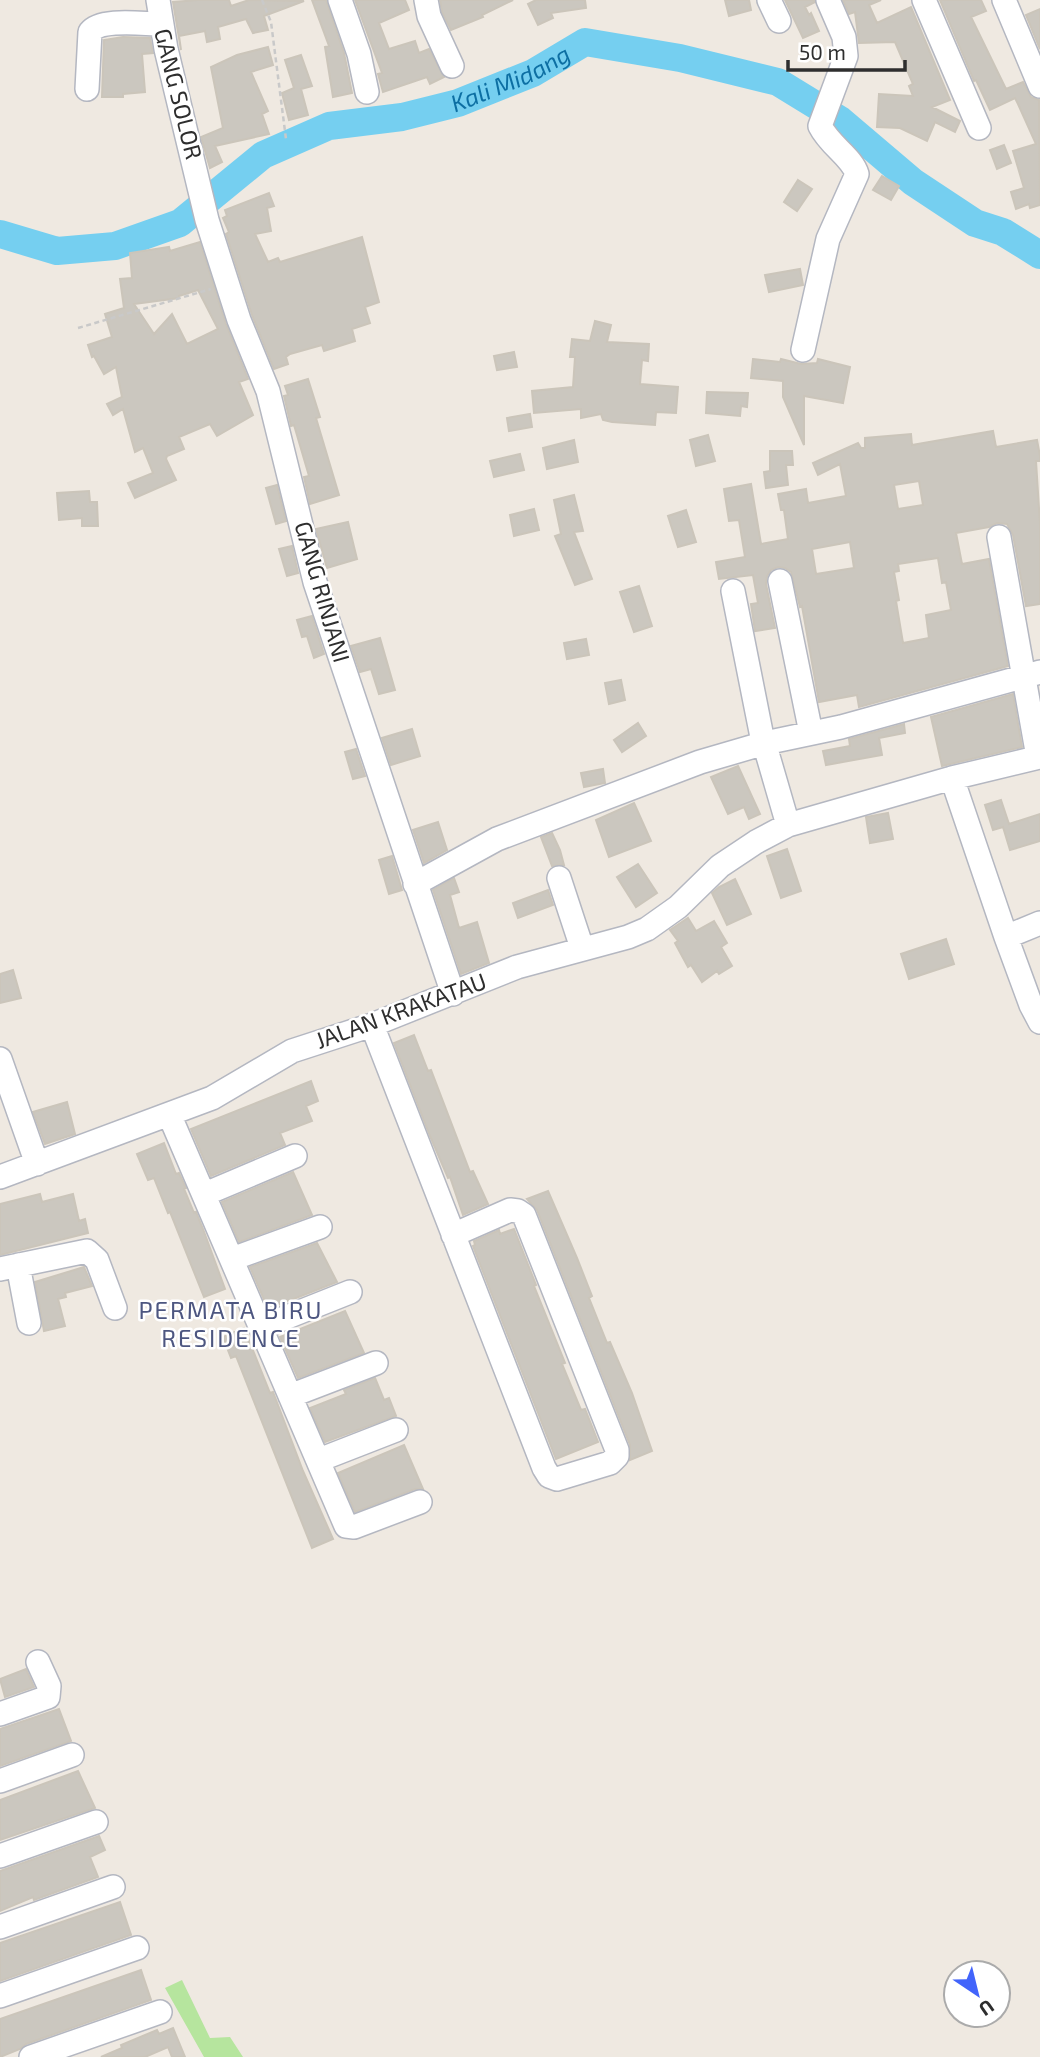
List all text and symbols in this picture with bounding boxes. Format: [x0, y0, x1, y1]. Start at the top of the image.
street label: GANG SOLOR [149, 25, 209, 162]
scale bar [788, 28, 905, 72]
water label: Kali Midang [446, 38, 575, 117]
text: 50 m [799, 39, 846, 64]
street label: GANG RINJANI [289, 518, 356, 665]
street label: JALAN KRAKATAU [311, 966, 490, 1054]
district label: PERMATA BIRU RESIDENCE [138, 1295, 324, 1352]
north arrow [942, 1959, 1012, 2029]
text: U [975, 1995, 999, 2021]

